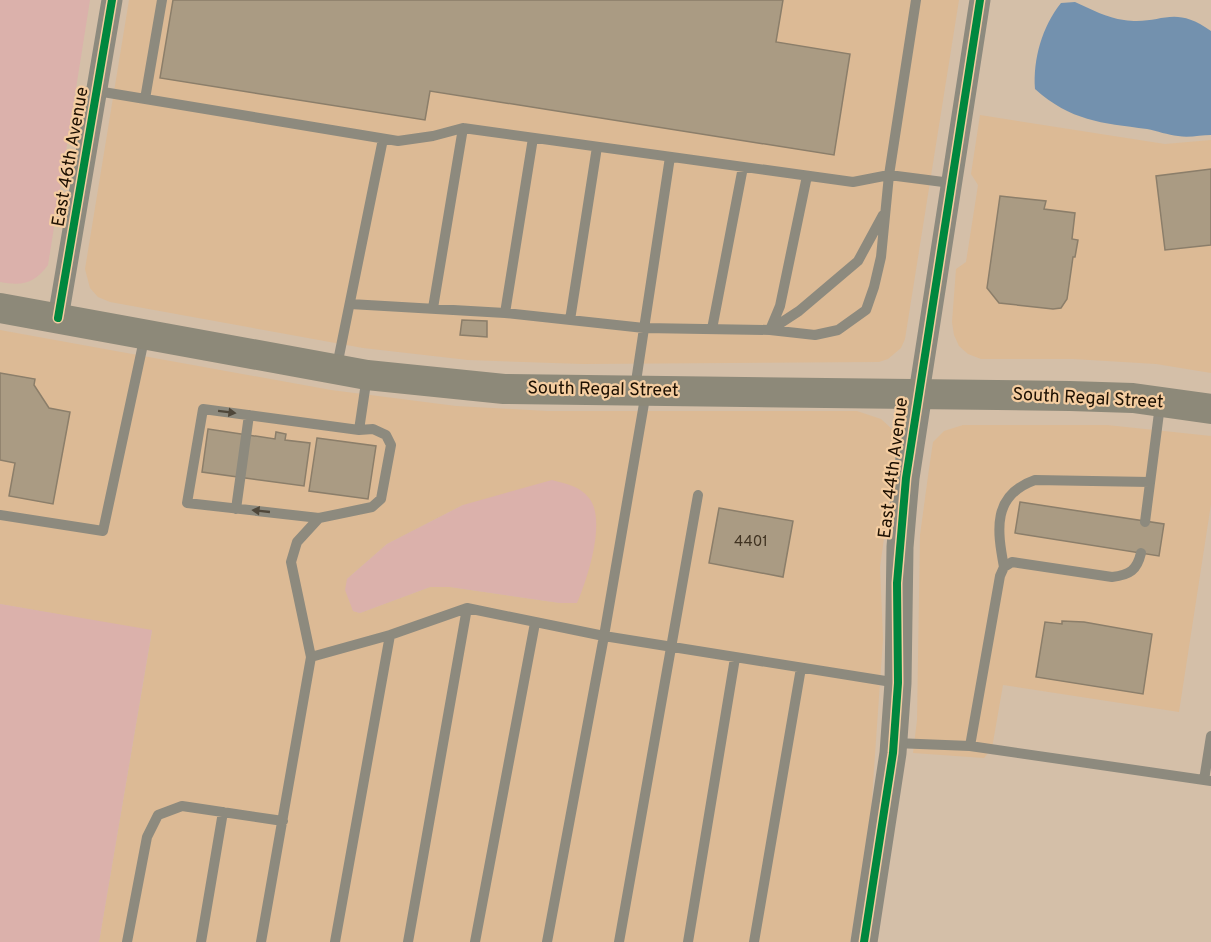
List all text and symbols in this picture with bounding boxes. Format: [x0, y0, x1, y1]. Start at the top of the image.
street label: East 46th Avenue [47, 85, 95, 229]
street label: South Regal Street [527, 377, 679, 403]
street label: South Regal Street [1012, 384, 1164, 414]
street label: East 44th Avenue [874, 396, 914, 540]
one-way arrow [218, 408, 237, 417]
one-way arrow [251, 507, 270, 516]
house number: 4401 [734, 533, 768, 552]

